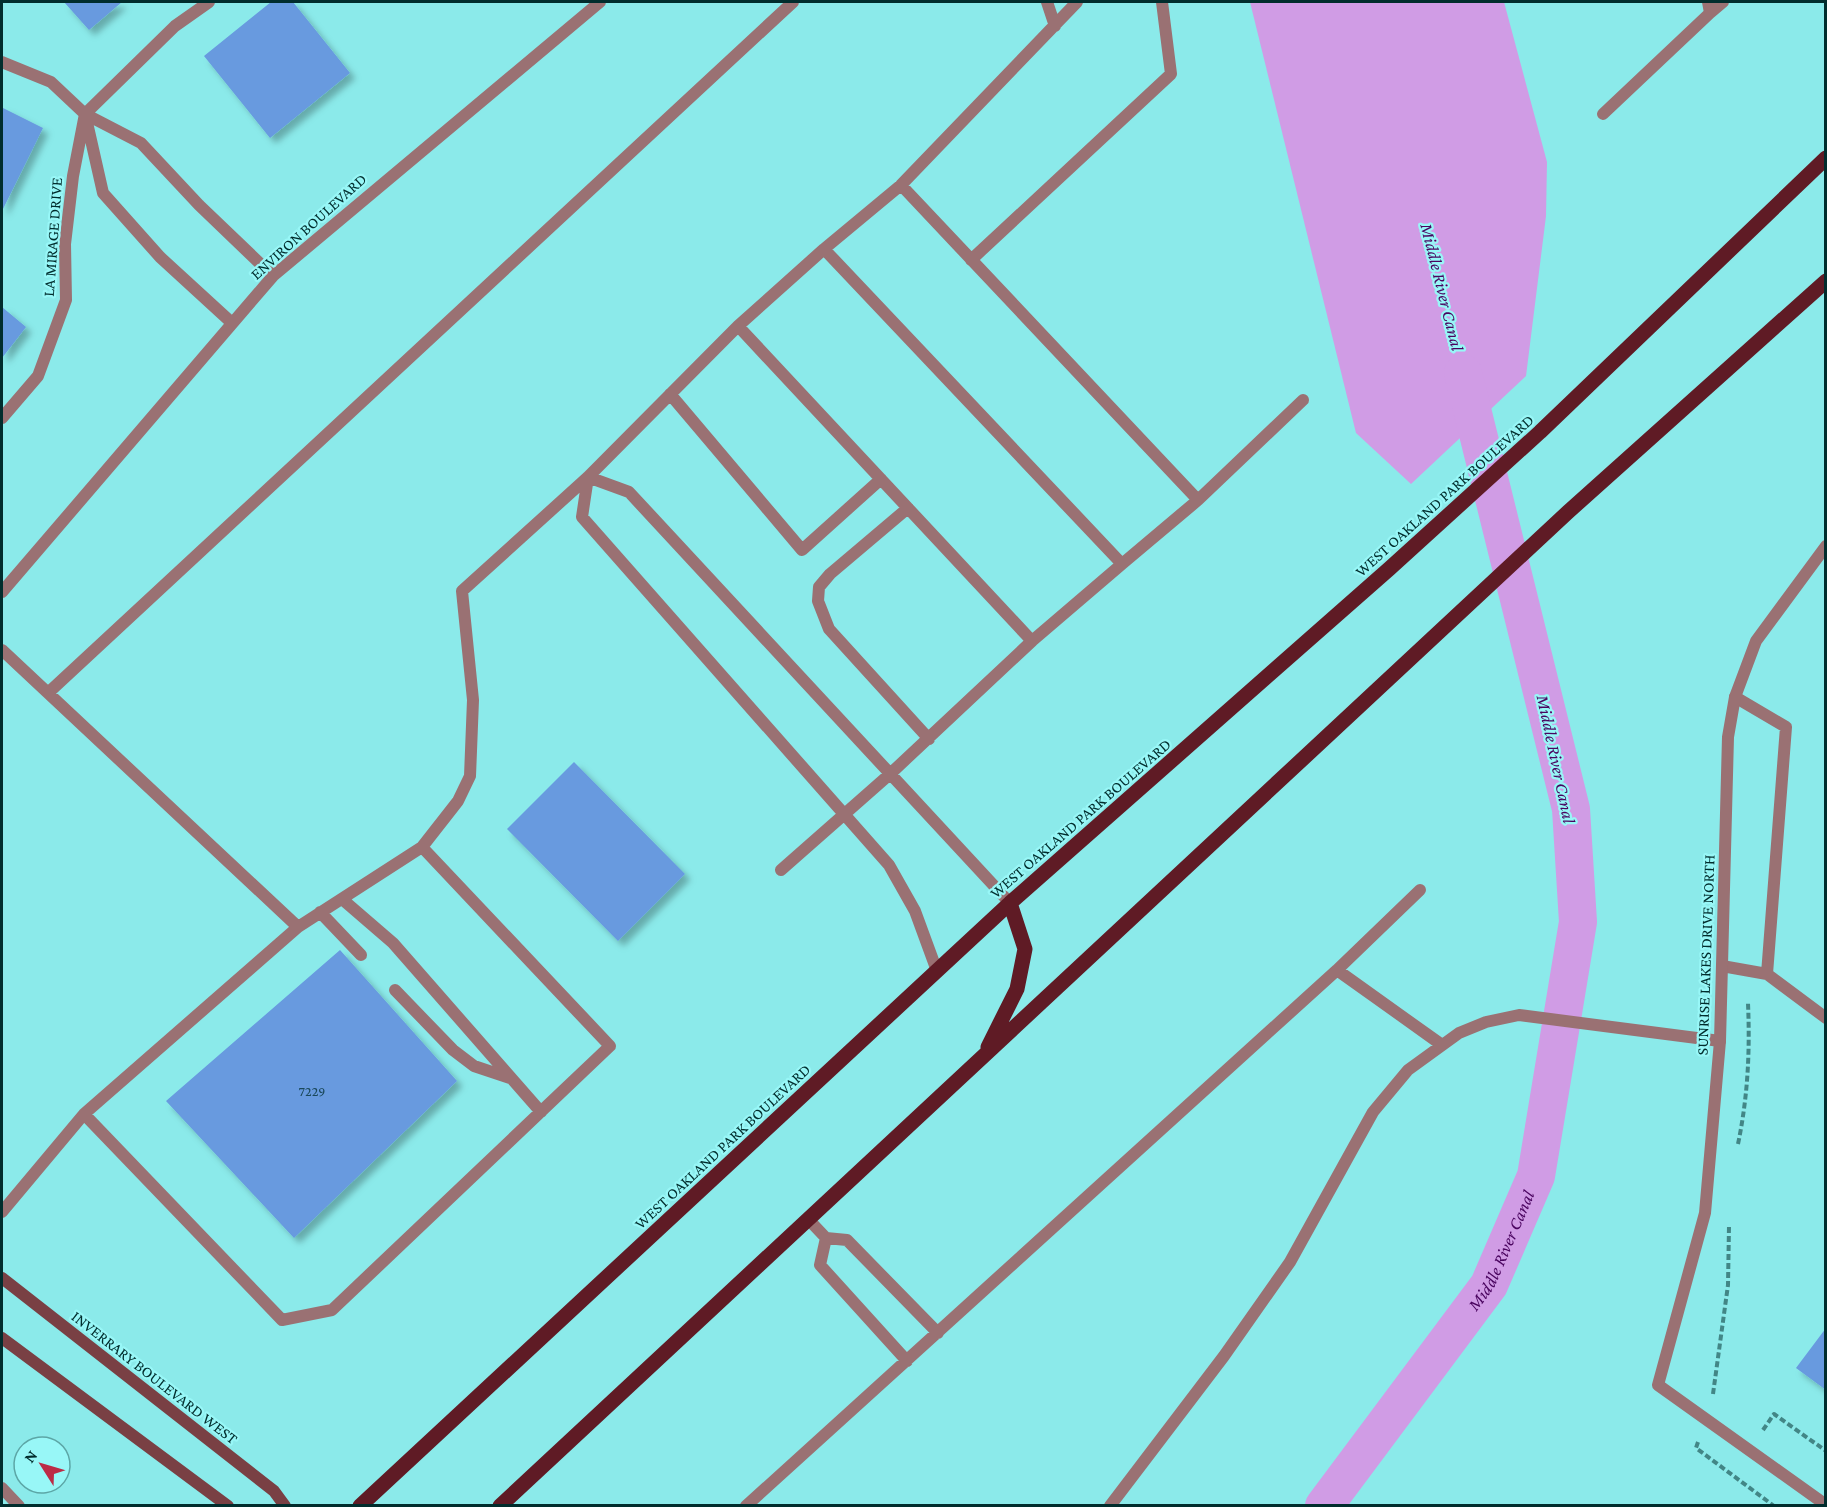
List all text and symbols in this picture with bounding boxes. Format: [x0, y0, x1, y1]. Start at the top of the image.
street label: ENVIRON BOULEVARD [247, 170, 370, 283]
street label: LA MIRAGE DRIVE [40, 176, 65, 297]
water label: Middle River Canal [1416, 220, 1468, 354]
street label: WEST OAKLAND PARK BOULEVARD [1352, 411, 1537, 580]
water label: Middle River Canal [1532, 692, 1580, 826]
street label: WEST OAKLAND PARK BOULEVARD [987, 735, 1174, 901]
street label: SUNRISE LAKES DRIVE NORTH [1694, 854, 1717, 1056]
street label: WEST OAKLAND PARK BOULEVARD [631, 1060, 814, 1232]
house number: 7229 [299, 1083, 325, 1099]
water label: Middle River Canal [1463, 1187, 1539, 1315]
street label: INVERRARY BOULEVARD WEST [69, 1307, 241, 1448]
north arrow [12, 1435, 72, 1495]
text: N [20, 1447, 41, 1466]

